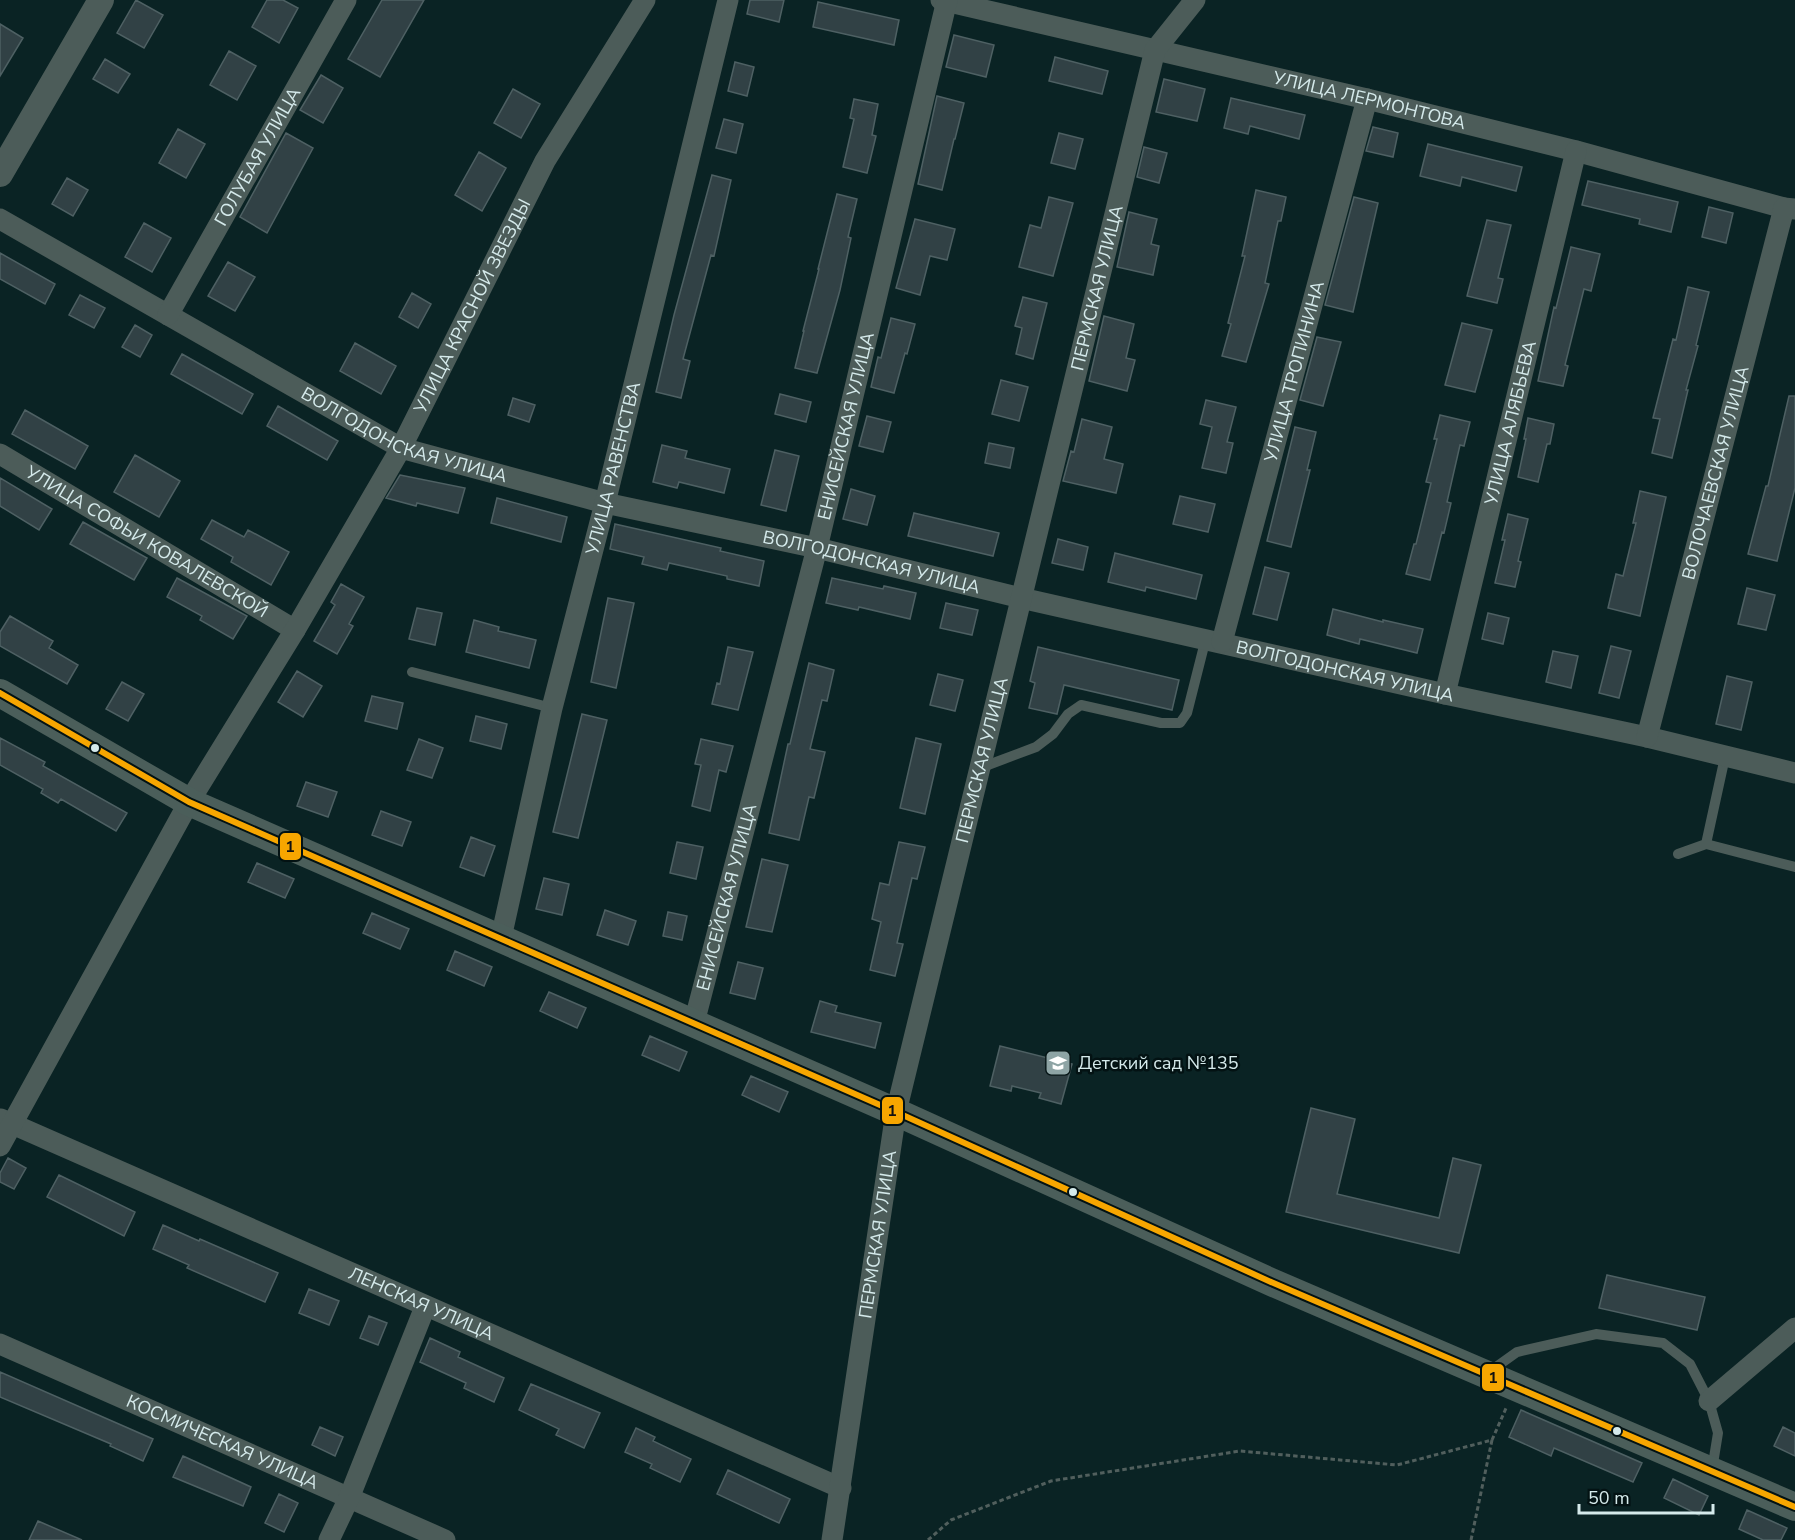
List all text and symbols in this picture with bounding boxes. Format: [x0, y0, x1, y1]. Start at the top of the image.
street label: УЛИЦА ЛЕРМОНТОВА [1270, 65, 1468, 135]
street label: ГОЛУБАЯ УЛИЦА [209, 83, 306, 230]
street label: УЛИЦА КРАСНОЙ ЗВЕЗДЫ [408, 195, 536, 418]
street label: ПЕРМСКАЯ УЛИЦА [1065, 203, 1129, 373]
street label: УЛИЦА ТРОПИНИНА [1258, 278, 1330, 466]
street label: ЕНИСЕЙСКАЯ УЛИЦА [812, 330, 880, 522]
street label: УЛИЦА АЛЯБЬЕВА [1479, 338, 1542, 508]
street label: ВОЛОЧАЕВСКАЯ УЛИЦА [1676, 363, 1755, 582]
street label: УЛИЦА РАВЕНСТВА [580, 379, 646, 558]
street label: ВОЛГОДОНСКАЯ УЛИЦА [297, 381, 510, 488]
street label: УЛИЦА СОФЬИ КОВАЛЕВСКОЙ [20, 460, 272, 623]
street label: ВОЛГОДОНСКАЯ УЛИЦА [761, 525, 983, 600]
street label: ВОЛГОДОНСКАЯ УЛИЦА [1234, 635, 1456, 708]
street label: ПЕРМСКАЯ УЛИЦА [950, 675, 1014, 845]
unlabelled marker [89, 742, 101, 754]
street label: ЕНИСЕЙСКАЯ УЛИЦА [691, 801, 762, 993]
line badge: 1 [279, 832, 302, 861]
text: 1 [285, 836, 295, 858]
school or university icon: Детский сад №135 [1043, 1048, 1073, 1078]
place label: Детский сад №135 [1078, 1051, 1239, 1075]
line badge: 1 [881, 1096, 904, 1125]
text: 1 [887, 1100, 897, 1122]
street label: ПЕРМСКАЯ УЛИЦА [853, 1149, 902, 1320]
unlabelled marker [1067, 1186, 1079, 1198]
street label: ЛЕНСКАЯ УЛИЦА [345, 1261, 498, 1346]
line badge: 1 [1481, 1363, 1505, 1392]
text: 1 [1488, 1367, 1498, 1389]
street label: КОСМИЧЕСКАЯ УЛИЦА [123, 1389, 322, 1495]
unlabelled marker [1611, 1425, 1623, 1437]
scale bar [1579, 1477, 1712, 1515]
text: 50 m [1588, 1486, 1630, 1510]

